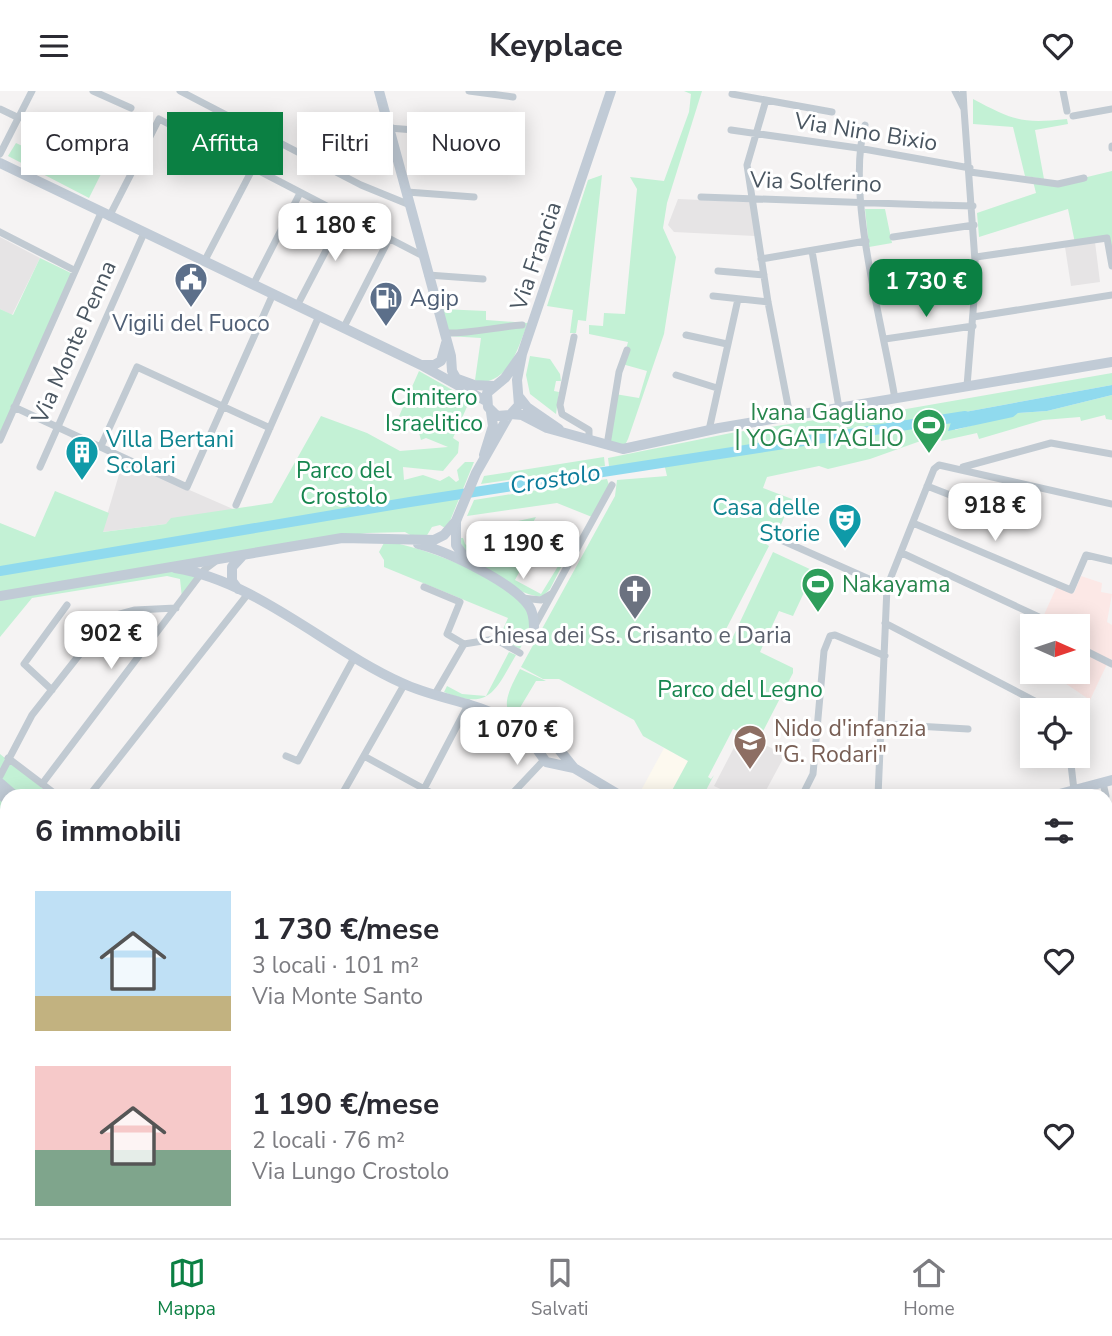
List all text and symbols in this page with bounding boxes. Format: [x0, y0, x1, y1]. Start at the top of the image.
text: Keyplace [489, 24, 623, 67]
icon: menu [35, 27, 73, 65]
icon: heart [1039, 27, 1077, 65]
street label: Via Nino Bixio [791, 105, 940, 159]
chip: Compra [21, 112, 153, 175]
chip: Affitta [167, 112, 283, 175]
chip: Filtri [297, 112, 393, 175]
chip: Nuovo [407, 112, 525, 175]
street label: Via Solferino [749, 164, 882, 200]
street label: Via Francia [503, 197, 569, 316]
pin: 1 180 € [270, 204, 400, 263]
text: 1 180 € [294, 210, 376, 241]
street label: Via Monte Penna [24, 256, 124, 429]
pin: 1 730 € [861, 259, 991, 319]
public building icon: Vigili del Fuoco [172, 260, 210, 309]
text: 1 730 € [885, 266, 967, 297]
fuel station icon: Agip [367, 279, 405, 328]
place label: Agip [410, 283, 459, 314]
place label: Vigili del Fuoco [111, 308, 270, 339]
park label: Cimitero Israelitico [385, 382, 483, 439]
place label: Ivana Gagliano | YOGATTAGLIO [735, 397, 904, 454]
sports icon: Ivana Gagliano | YOGATTAGLIO [910, 406, 948, 455]
place label: Villa Bertani Scolari [105, 424, 234, 481]
building icon: Villa Bertani Scolari [63, 433, 101, 482]
park label: Parco del Crostolo [296, 455, 392, 512]
water label: Crostolo [507, 456, 603, 502]
pin: 918 € [946, 483, 1044, 543]
text: 918 € [964, 490, 1026, 521]
place label: Casa delle Storie [712, 492, 820, 549]
theatre icon: Casa delle Storie [826, 501, 864, 550]
pin: 1 190 € [458, 521, 588, 581]
text: 1 190 € [482, 528, 564, 559]
sports icon: Nakayama [799, 565, 837, 614]
place label: Nakayama [842, 569, 950, 600]
church icon: Chiesa dei Ss. Crisanto e Daria [616, 572, 654, 621]
pin: 902 € [62, 611, 160, 671]
north arrow [1020, 614, 1090, 684]
map controls [1020, 614, 1090, 768]
text: 902 € [80, 618, 142, 649]
place label: Chiesa dei Ss. Crisanto e Daria [478, 620, 792, 651]
park label: Parco del Legno [657, 674, 823, 705]
button: locate [1020, 698, 1090, 768]
pin: 1 070 € [452, 707, 582, 767]
place label: Nido d'infanzia "G. Rodari" [774, 713, 926, 770]
text: 1 070 € [476, 714, 558, 745]
school or university icon: Nido d'infanzia "G. Rodari" [731, 722, 769, 771]
text: 6 immobili [35, 811, 182, 852]
icon: filters [1040, 812, 1078, 850]
text: 1 730 €/mese [252, 909, 439, 950]
icon: home [91, 919, 175, 1003]
icon: heart [1040, 942, 1078, 980]
text: 3 locali · 101 m² [252, 950, 419, 981]
text: Via Monte Santo [252, 981, 423, 1012]
text: 1 190 €/mese [252, 1084, 439, 1125]
icon: home [91, 1094, 175, 1178]
icon: heart [1040, 1117, 1078, 1155]
text: 2 locali · 76 m² [252, 1125, 405, 1156]
text: Via Lungo Crostolo [252, 1156, 449, 1187]
tab: Mappa [157, 1254, 216, 1322]
tab: Salvati [531, 1254, 589, 1322]
tab: Home [903, 1254, 955, 1322]

